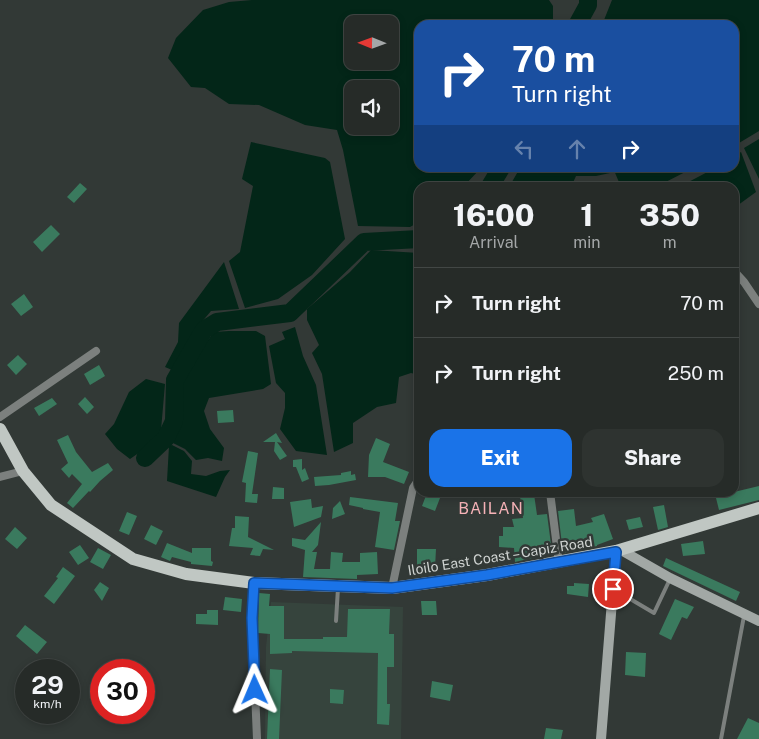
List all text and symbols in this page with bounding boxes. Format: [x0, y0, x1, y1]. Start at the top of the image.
north arrow [344, 15, 399, 70]
map controls [344, 15, 399, 135]
text: 70 m [512, 39, 595, 80]
icon: right [429, 40, 494, 105]
button: sound [344, 80, 399, 135]
text: Turn right [512, 81, 612, 107]
icon: left [510, 135, 538, 163]
icon: ahead [563, 135, 591, 163]
icon: right [616, 135, 644, 163]
text: 16:00 [453, 197, 535, 233]
text: 1 [580, 197, 593, 233]
text: 350 [639, 197, 700, 233]
text: Arrival [469, 233, 518, 252]
text: min [573, 233, 600, 252]
text: m [663, 233, 677, 252]
icon: right [429, 289, 457, 317]
text: Turn right [472, 292, 561, 314]
text: 70 m [680, 292, 724, 314]
icon: right [429, 359, 457, 387]
text: Turn right [472, 362, 561, 384]
text: 250 m [668, 362, 724, 384]
button: Exit [429, 429, 572, 487]
button: Share [582, 429, 724, 487]
district label: BAILAN [458, 499, 524, 518]
street label: Iloilo East Coast – Capiz Road [406, 533, 594, 579]
pin [592, 568, 634, 610]
icon: arrive [599, 575, 627, 603]
speed limit sign: 30 [90, 659, 155, 724]
position arrow [228, 663, 280, 715]
text: 29 [31, 670, 64, 700]
text: km/h [33, 697, 62, 711]

